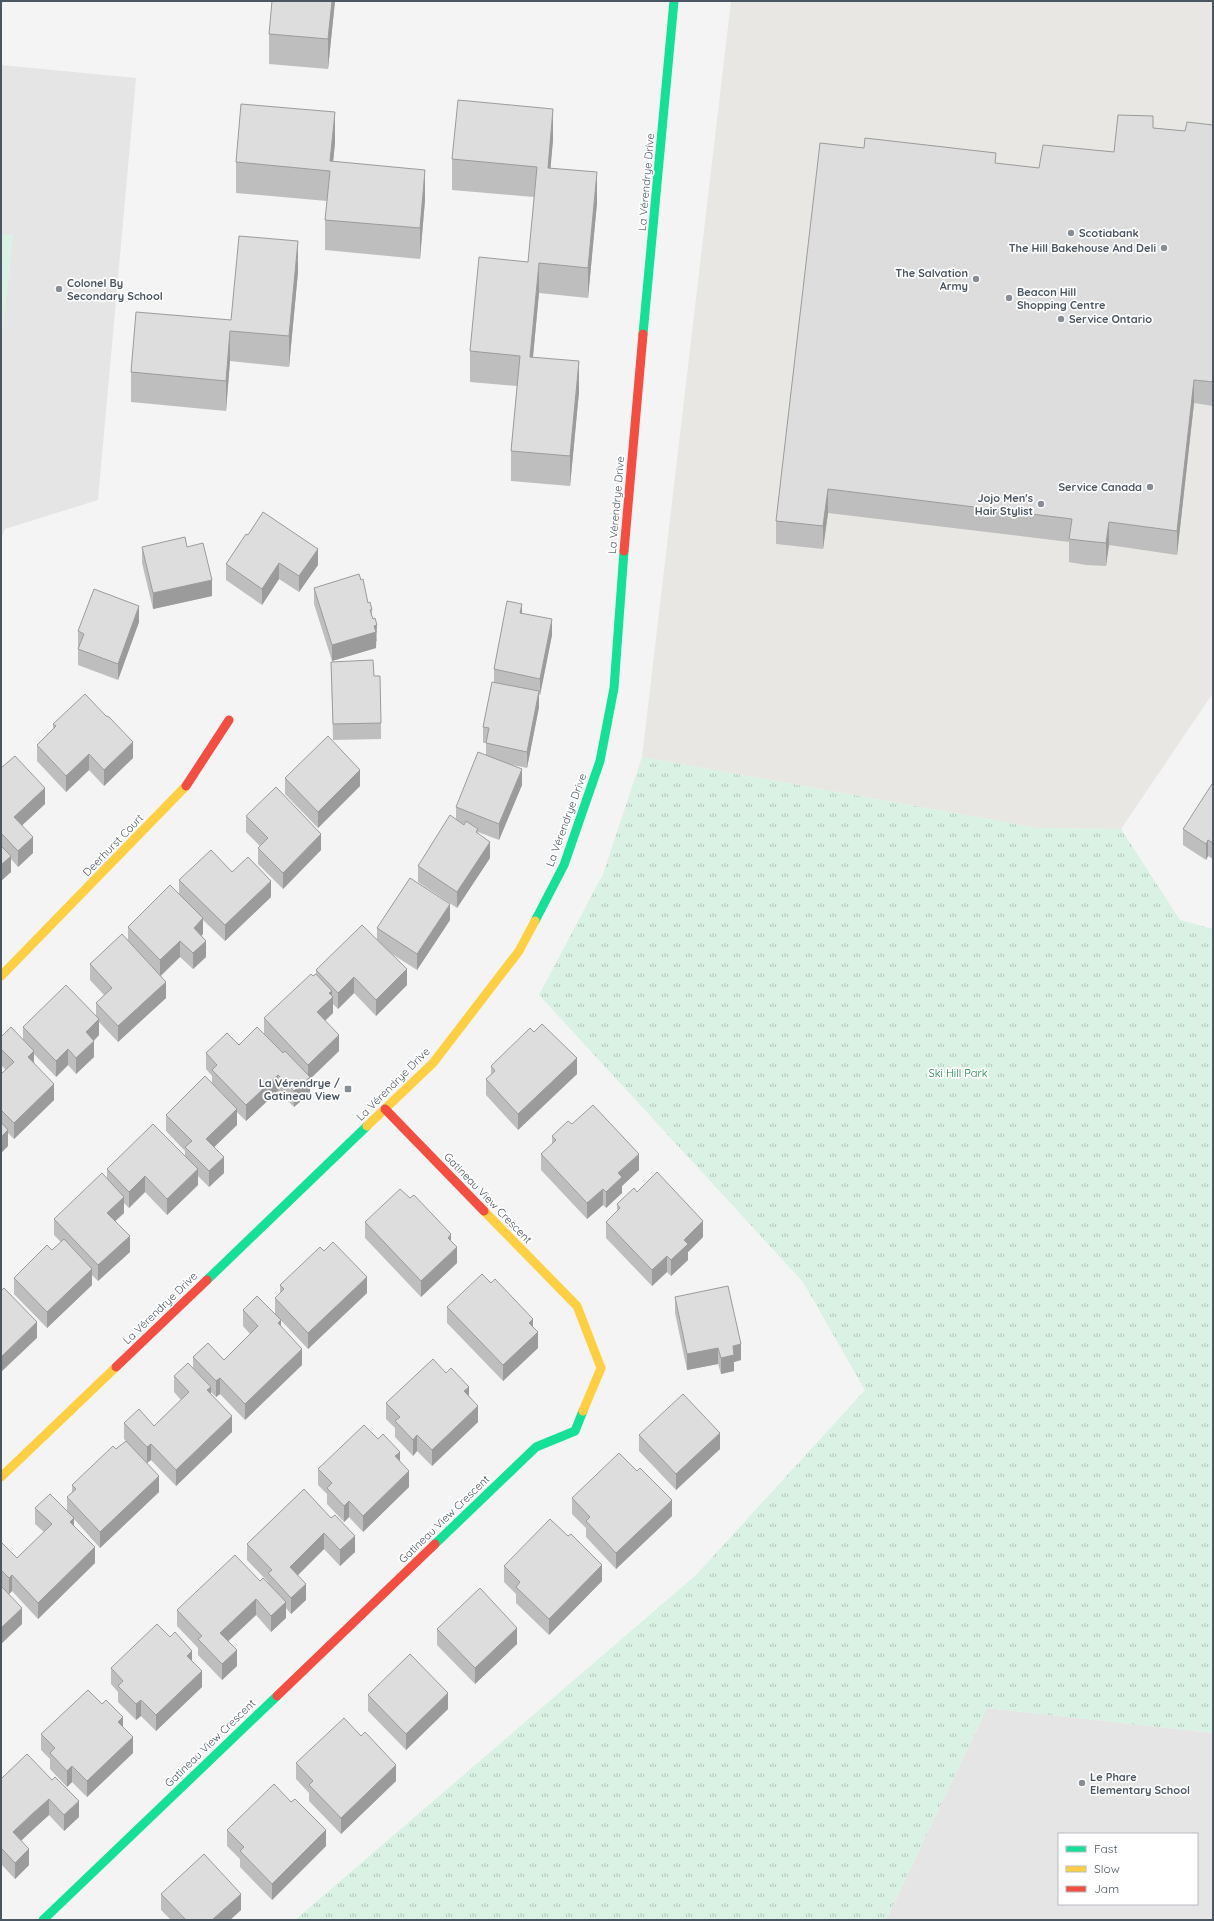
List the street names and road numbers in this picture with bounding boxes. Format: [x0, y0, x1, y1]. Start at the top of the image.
street label: La Vérendrye Drive [635, 132, 657, 232]
street label: La Vérendrye Drive [605, 455, 627, 555]
street label: La Vérendrye Drive [543, 771, 589, 869]
street label: Deerhurst Court [80, 811, 146, 879]
street label: La Vérendrye Drive [353, 1044, 433, 1124]
street label: Gatineau View Crescent [441, 1150, 535, 1246]
street label: La Vérendrye Drive [120, 1269, 200, 1347]
street label: Gatineau View Crescent [396, 1472, 492, 1566]
street label: Gatineau View Crescent [162, 1696, 258, 1790]

